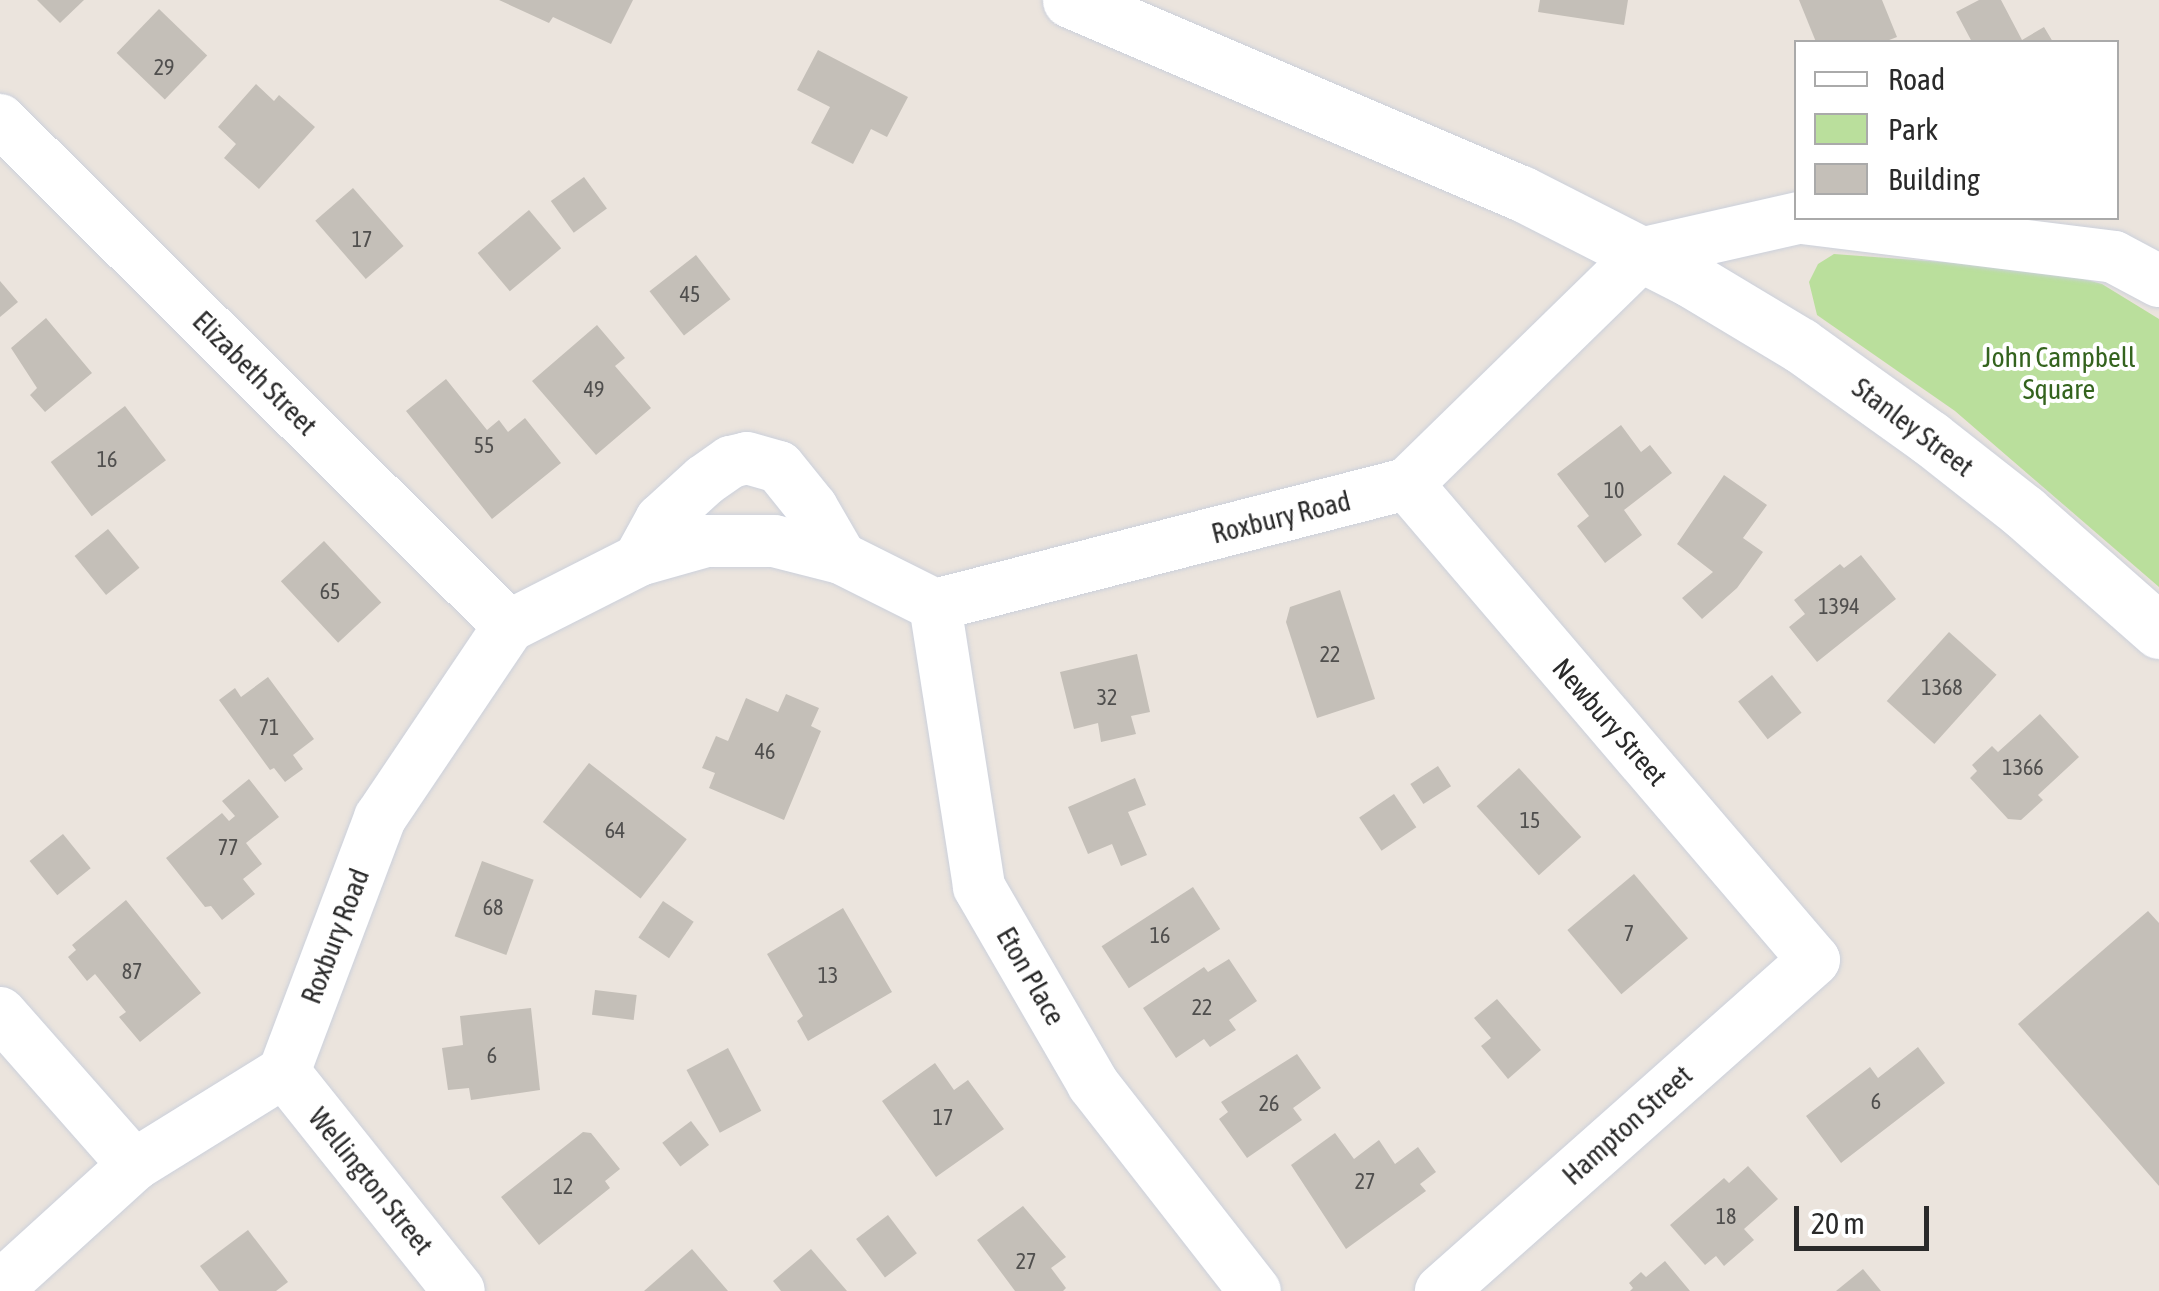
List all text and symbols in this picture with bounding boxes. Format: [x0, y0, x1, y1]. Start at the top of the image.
legend [1794, 40, 2119, 220]
house number: 29 [154, 55, 174, 81]
text: Road [1888, 62, 1945, 96]
text: Park [1888, 112, 1938, 146]
text: Building [1888, 162, 1980, 196]
house number: 17 [352, 227, 372, 253]
house number: 45 [680, 282, 700, 308]
street label: Elizabeth Street [186, 304, 324, 442]
park label: John Campbell Square [1983, 340, 2135, 406]
street label: Stanley Street [1846, 371, 1980, 483]
house number: 49 [584, 377, 604, 403]
house number: 55 [474, 433, 494, 459]
house number: 16 [97, 447, 117, 473]
house number: 10 [1604, 478, 1624, 504]
street label: Roxbury Road [1208, 484, 1354, 550]
house number: 65 [320, 579, 340, 605]
house number: 1394 [1818, 594, 1860, 620]
house number: 22 [1320, 642, 1340, 668]
street label: Newbury Street [1546, 652, 1674, 792]
house number: 1368 [1921, 675, 1963, 701]
house number: 32 [1097, 685, 1117, 711]
house number: 71 [259, 715, 279, 741]
house number: 46 [755, 739, 775, 765]
house number: 1366 [2002, 755, 2044, 781]
house number: 15 [1520, 808, 1540, 834]
house number: 64 [605, 818, 625, 844]
house number: 77 [218, 835, 238, 861]
street label: Roxbury Road [294, 864, 376, 1008]
house number: 68 [483, 895, 503, 921]
street label: Eton Place [990, 921, 1072, 1031]
house number: 7 [1624, 921, 1634, 947]
house number: 16 [1150, 923, 1170, 949]
house number: 87 [122, 959, 142, 985]
house number: 13 [818, 963, 838, 989]
house number: 22 [1192, 995, 1212, 1021]
house number: 6 [487, 1043, 497, 1069]
street label: Hampton Street [1555, 1058, 1699, 1192]
house number: 6 [1871, 1089, 1881, 1115]
house number: 26 [1259, 1091, 1279, 1117]
street label: Wellington Street [302, 1101, 440, 1261]
house number: 17 [933, 1105, 953, 1131]
house number: 27 [1355, 1169, 1375, 1195]
house number: 12 [553, 1174, 573, 1200]
scale bar [1799, 1186, 1934, 1248]
house number: 18 [1716, 1204, 1736, 1230]
text: 20 m [1811, 1206, 1865, 1240]
house number: 27 [1016, 1249, 1036, 1275]

